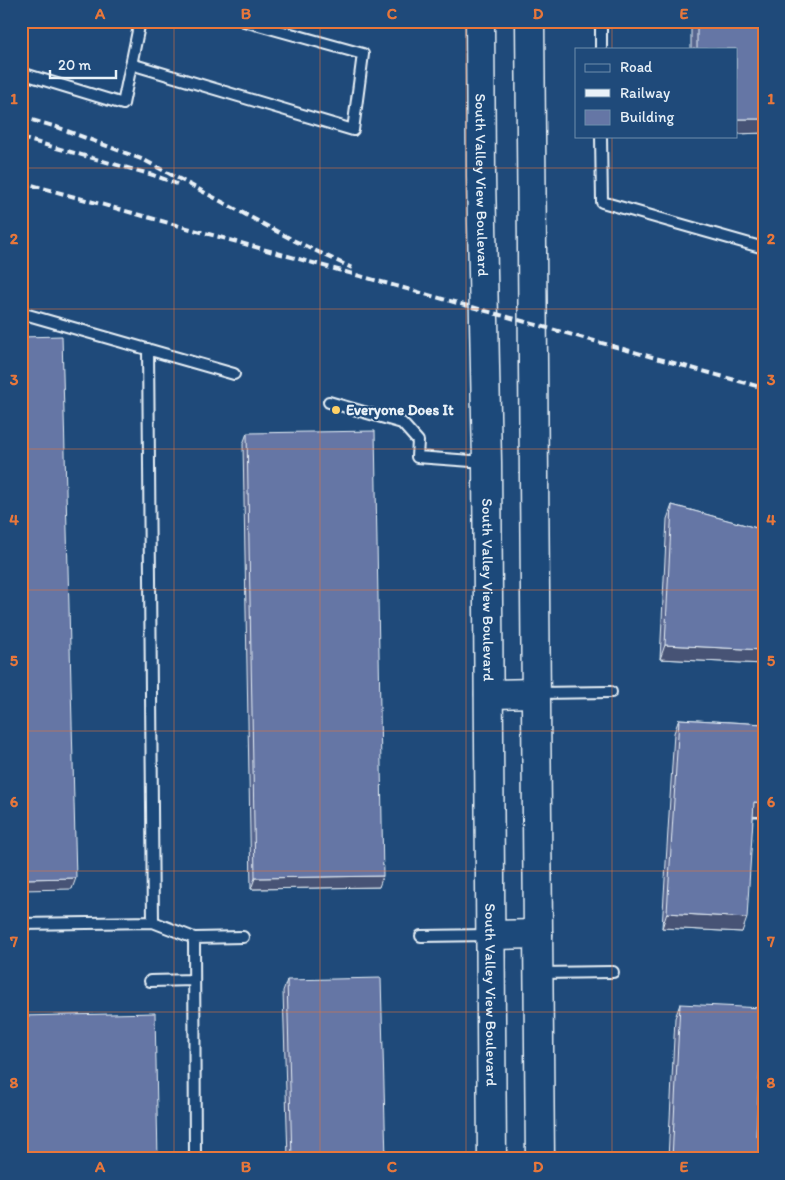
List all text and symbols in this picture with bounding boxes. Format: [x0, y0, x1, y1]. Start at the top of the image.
text: A [94, 4, 106, 23]
text: B [241, 4, 252, 23]
text: C [387, 4, 398, 23]
text: D [533, 4, 544, 23]
text: E [680, 4, 689, 23]
scale bar [50, 48, 116, 80]
legend [575, 48, 738, 138]
text: 20 m [58, 56, 92, 74]
text: Road [620, 58, 653, 76]
text: Railway [620, 84, 670, 102]
text: 1 [10, 89, 18, 108]
text: 1 [767, 89, 775, 108]
street label: South Valley View Boulevard [471, 93, 492, 277]
text: Building [620, 108, 674, 126]
text: 2 [10, 229, 19, 248]
text: 2 [767, 229, 776, 248]
text: 3 [10, 370, 19, 389]
text: 3 [767, 370, 776, 389]
place label: Everyone Does It [346, 401, 454, 420]
marker: Everyone Does It [330, 404, 342, 416]
street label: South Valley View Boulevard [478, 498, 498, 682]
text: 4 [9, 510, 19, 529]
text: 4 [766, 510, 776, 529]
text: 5 [10, 651, 19, 670]
text: 5 [767, 651, 776, 670]
text: 6 [10, 792, 19, 811]
text: 6 [767, 792, 776, 811]
street label: South Valley View Boulevard [481, 903, 500, 1087]
text: 7 [9, 932, 18, 951]
text: 7 [766, 932, 775, 951]
text: 8 [10, 1073, 19, 1092]
text: 8 [767, 1073, 776, 1092]
text: A [94, 1157, 106, 1176]
text: B [241, 1157, 252, 1176]
text: C [387, 1157, 398, 1176]
text: D [533, 1157, 544, 1176]
text: E [680, 1157, 689, 1176]

